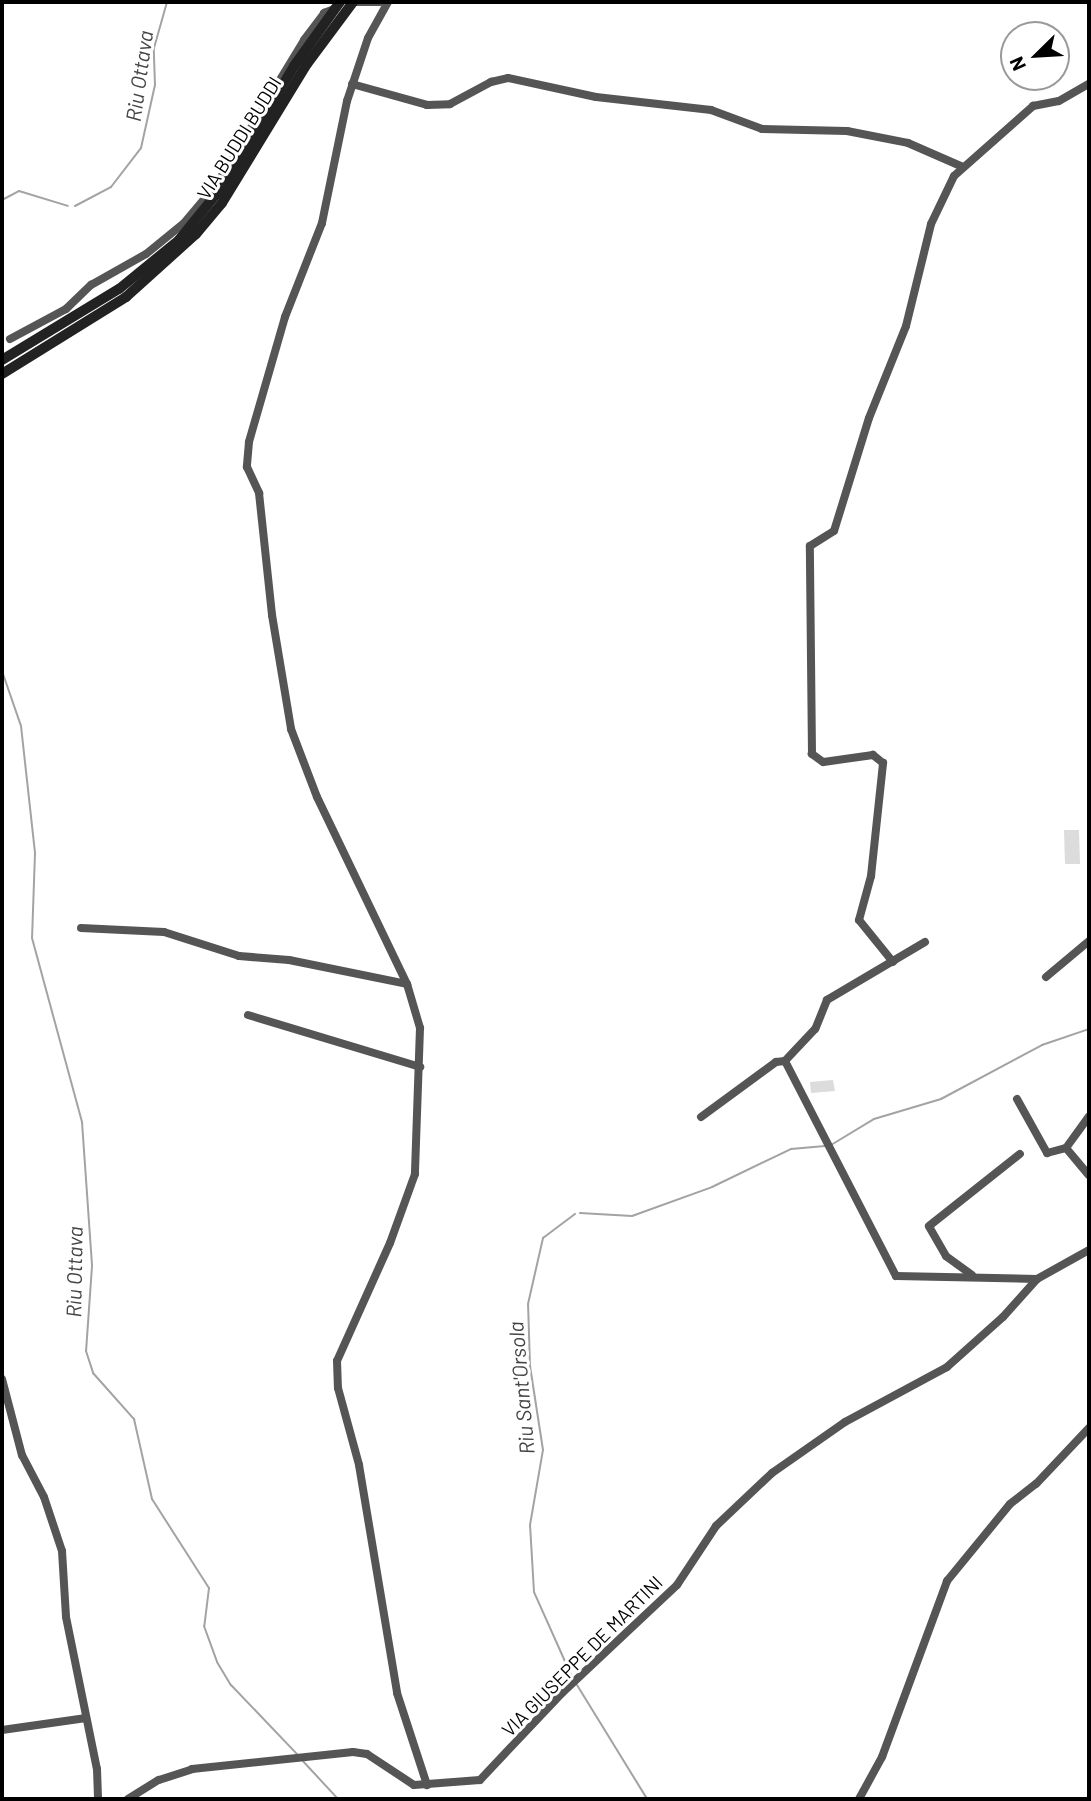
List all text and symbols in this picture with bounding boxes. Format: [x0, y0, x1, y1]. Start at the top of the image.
north arrow [1000, 21, 1070, 91]
water label: Riu Ottava [120, 29, 158, 123]
text: N [1004, 53, 1030, 74]
street label: VIA BUDDI BUDDI [192, 72, 286, 204]
water label: Riu Ottava [61, 1226, 87, 1318]
water label: Riu Sant'Orsola [503, 1320, 539, 1456]
street label: VIA GIUSEPPE DE MARTINI [497, 1571, 667, 1741]

